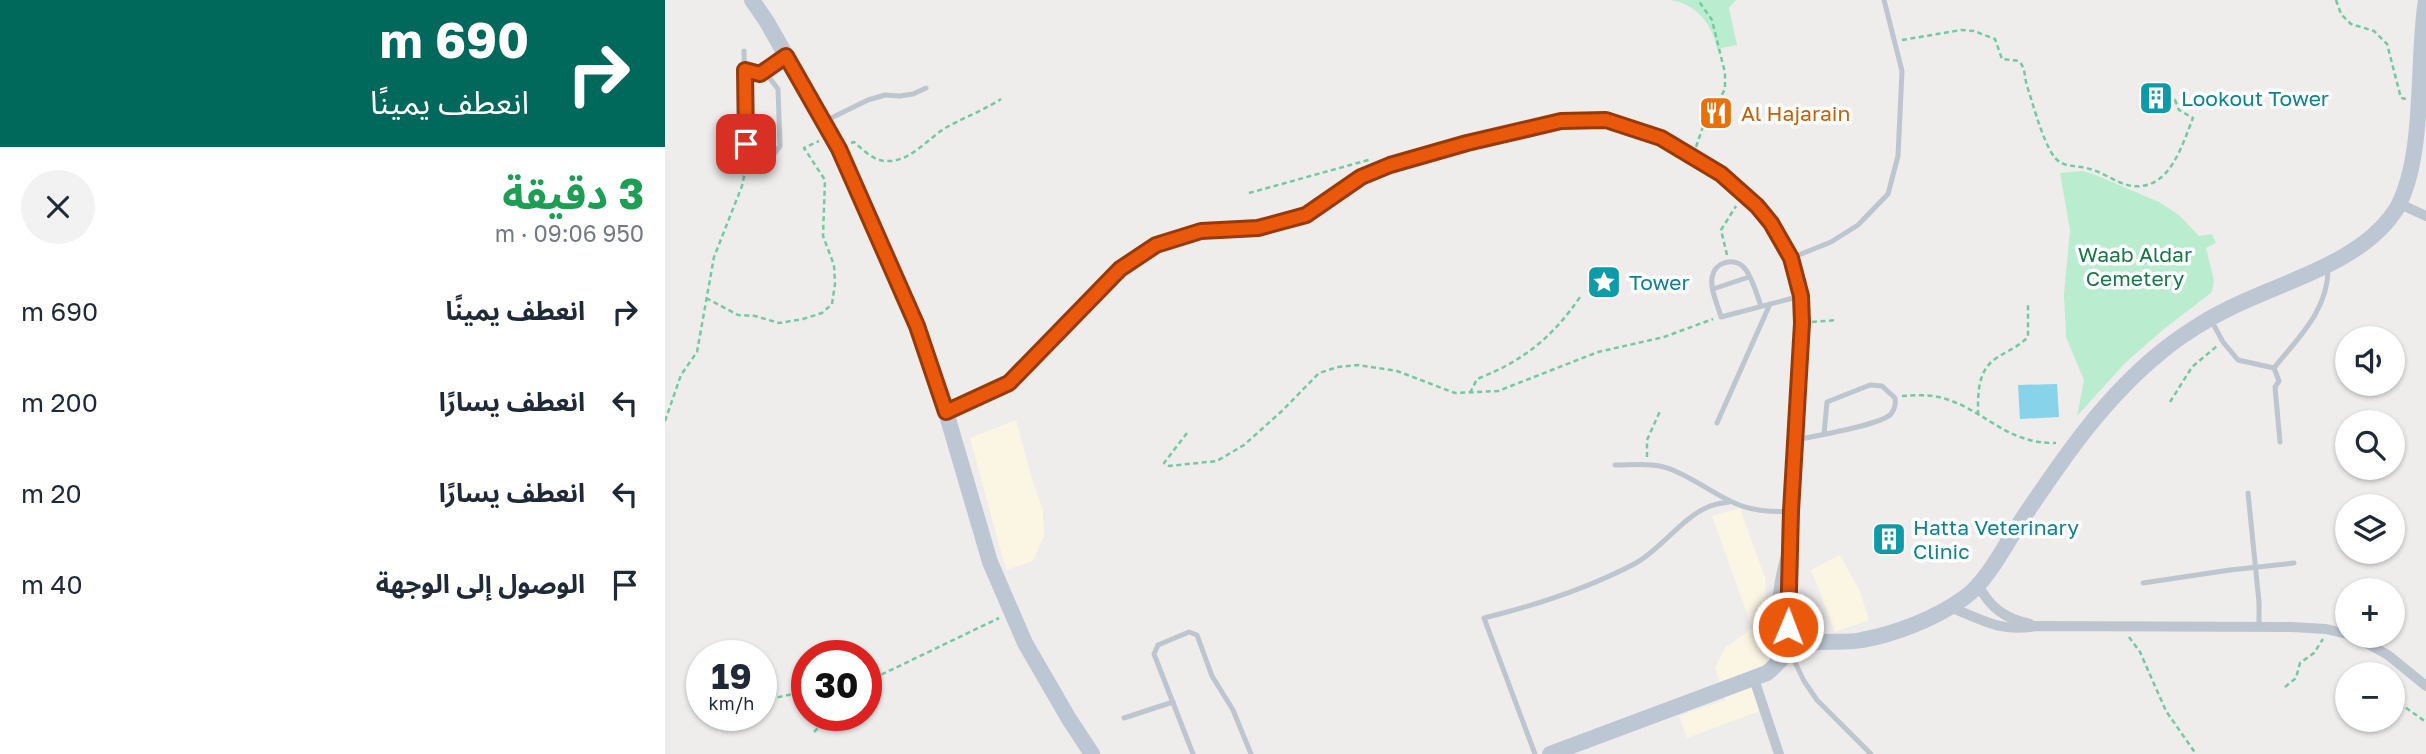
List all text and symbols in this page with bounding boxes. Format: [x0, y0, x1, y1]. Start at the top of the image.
text: 690 m [380, 10, 529, 69]
icon: right [553, 28, 644, 119]
building icon: Lookout Tower [2137, 79, 2175, 117]
text: انعطف يمينًا [370, 83, 529, 121]
place label: Lookout Tower [2181, 85, 2329, 111]
restaurant icon: Al Hajarain [1697, 94, 1735, 132]
place label: Al Hajarain [1741, 100, 1850, 126]
pin [716, 114, 776, 174]
icon: arrive [727, 125, 765, 163]
text: 3 دقيقة [502, 168, 644, 218]
button: close [21, 170, 95, 244]
text: 950 m · 09:06 [495, 219, 644, 247]
park label: Waab Aldar Cemetery [2078, 241, 2192, 291]
place icon: Tower [1585, 263, 1623, 301]
place label: Tower [1629, 269, 1690, 295]
icon: right [606, 293, 644, 331]
text: انعطف يمينًا [446, 295, 585, 326]
text: 690 m [21, 296, 98, 327]
map controls [2335, 326, 2405, 732]
button: sound [2335, 326, 2405, 396]
icon: left [606, 384, 644, 422]
text: انعطف يسارًا [439, 386, 585, 417]
text: 200 m [21, 387, 98, 418]
button: search [2335, 410, 2405, 480]
icon: left [606, 475, 644, 513]
text: انعطف يسارًا [439, 477, 585, 508]
text: 20 m [21, 478, 82, 509]
button: layers [2335, 494, 2405, 564]
place label: Hatta Veterinary Clinic [1913, 514, 2079, 564]
building icon: Hatta Veterinary Clinic [1870, 520, 1908, 558]
icon: arrive [606, 566, 644, 604]
text: الوصول إلى الوجهة [376, 568, 585, 599]
text: 40 m [21, 569, 83, 600]
button: + [2335, 578, 2405, 648]
position arrow [1751, 590, 1825, 664]
speed limit sign: 30 [791, 640, 882, 731]
text: 19 [711, 655, 752, 697]
button: − [2335, 662, 2405, 732]
text: km/h [709, 692, 754, 714]

